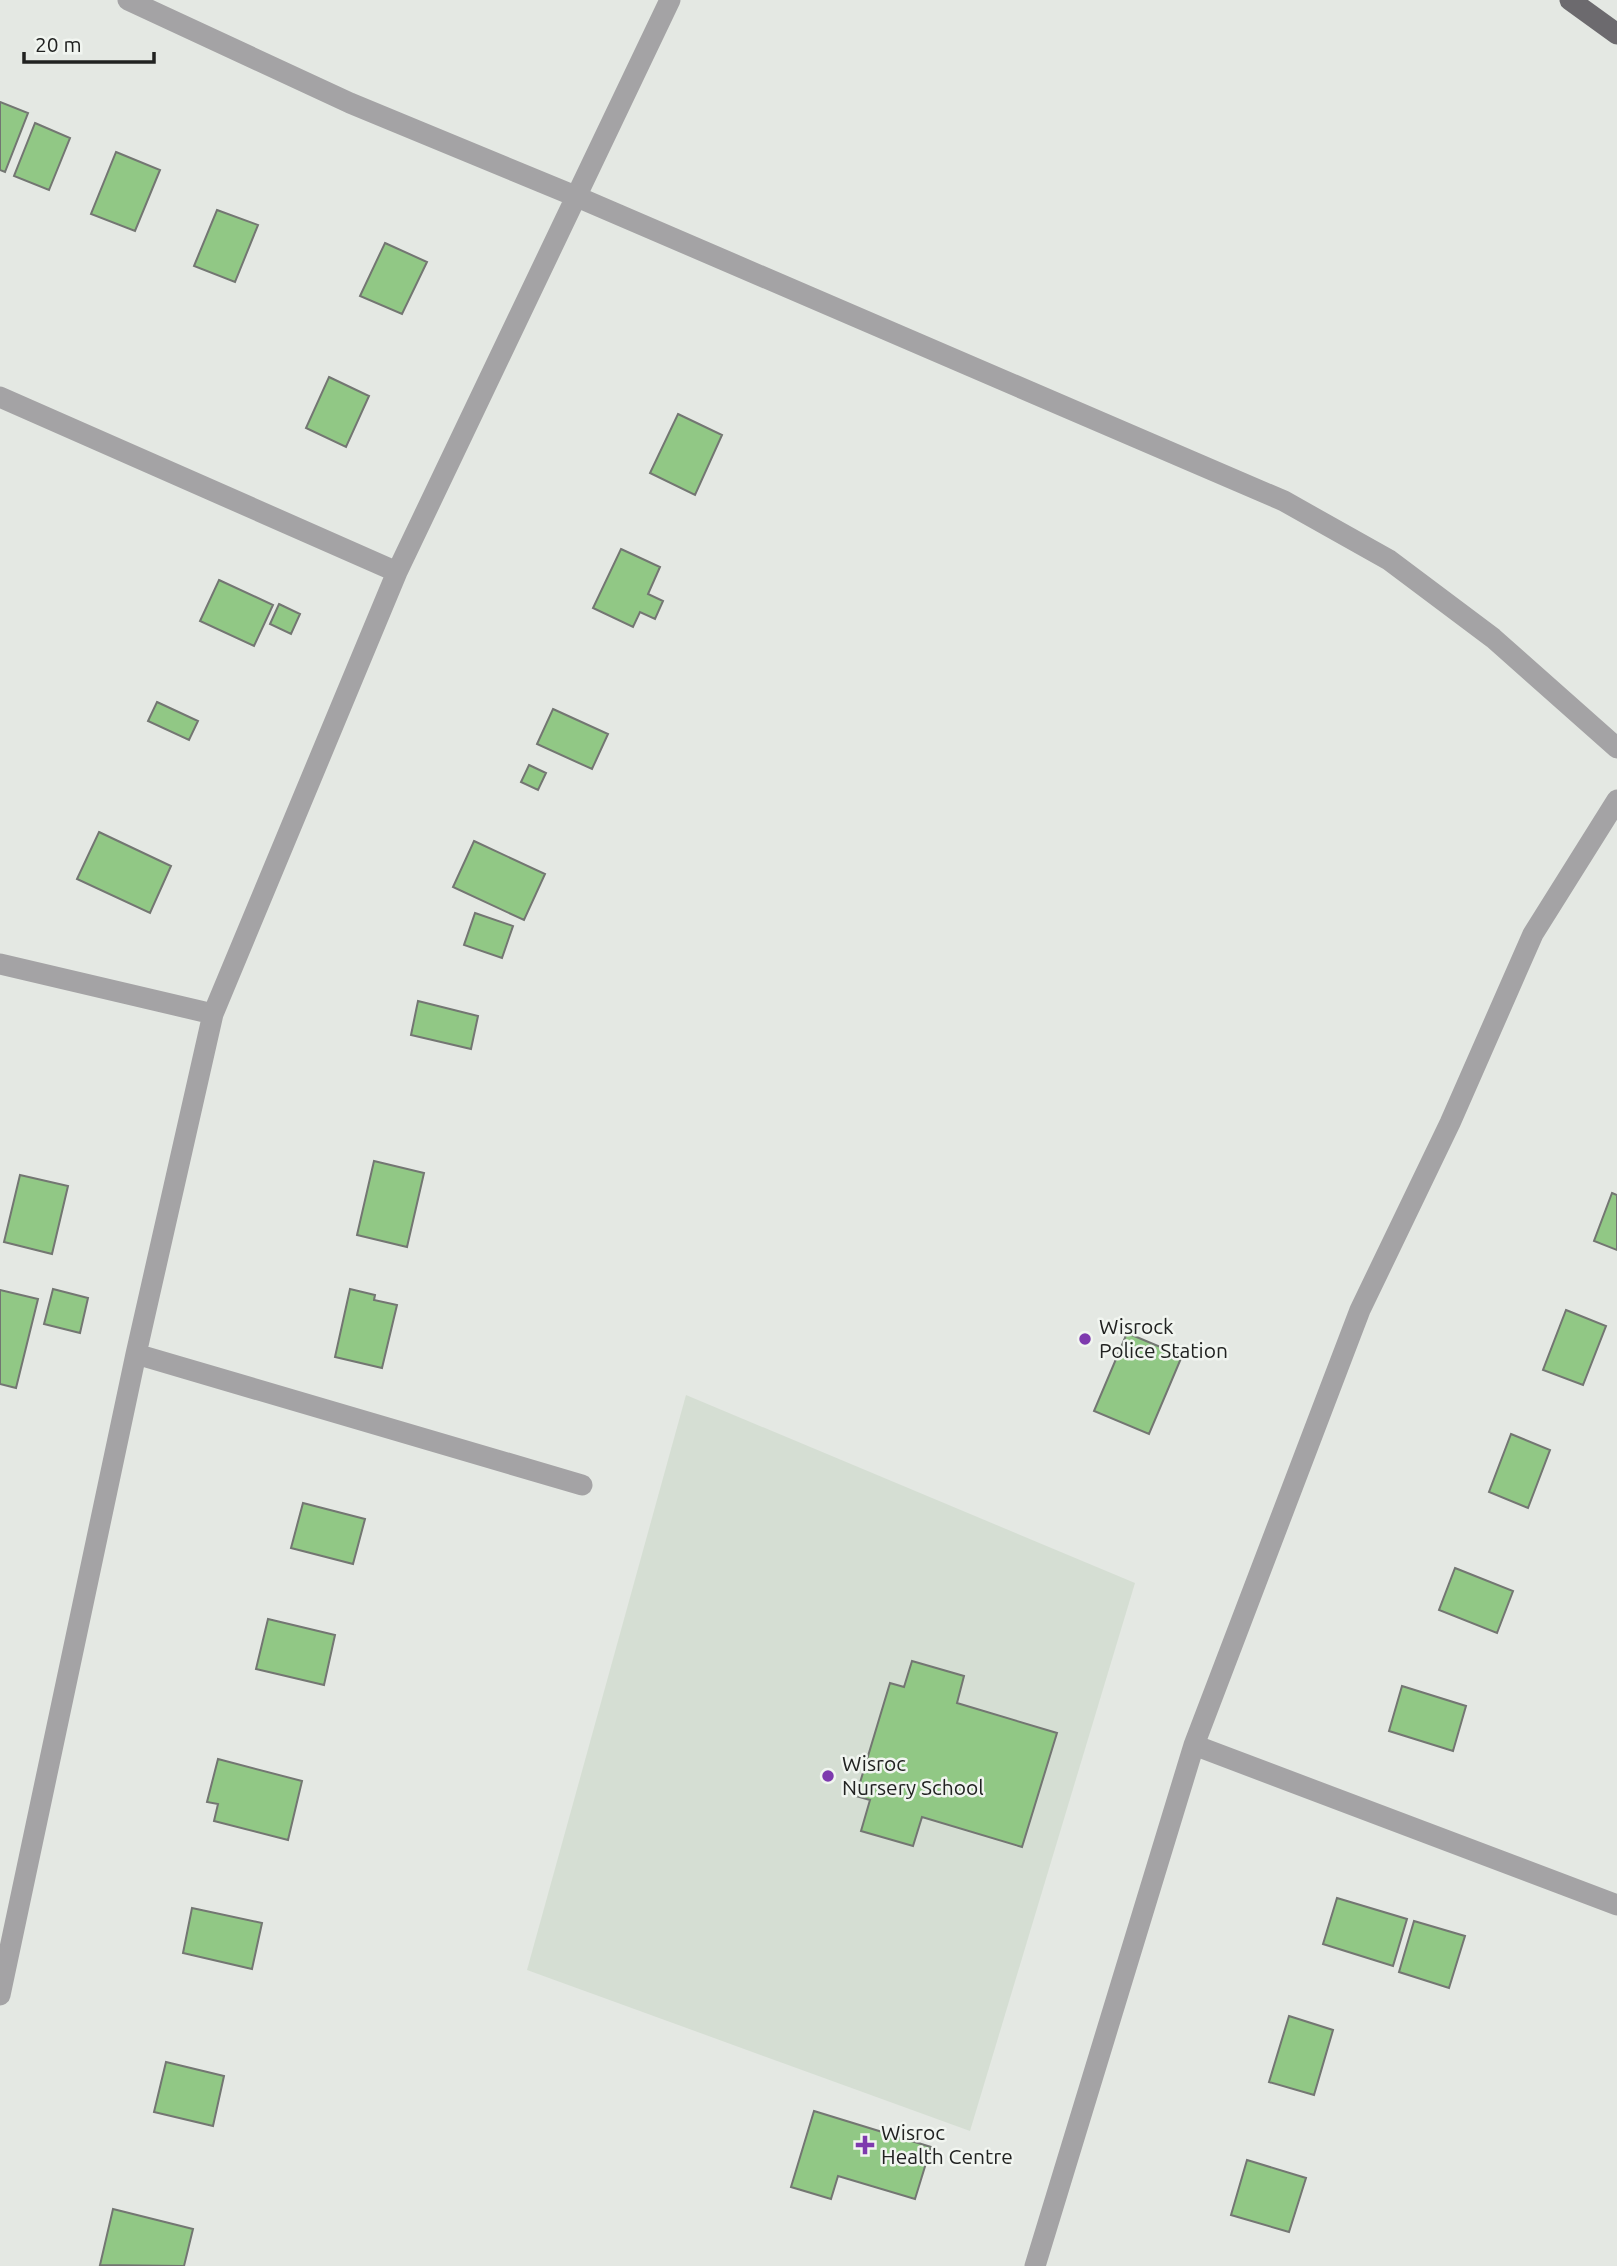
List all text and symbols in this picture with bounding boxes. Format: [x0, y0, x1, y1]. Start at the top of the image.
scale bar [24, 21, 154, 65]
text: 20 m [35, 32, 82, 56]
place label: Wisrock Police Station [1099, 1314, 1228, 1362]
marker: Wisrock Police Station [1077, 1331, 1093, 1347]
place label: Wisroc Nursery School [842, 1751, 984, 1799]
marker: Wisroc Nursery School [820, 1768, 836, 1784]
place label: Wisroc Health Centre [881, 2120, 1013, 2168]
marker: Wisroc Health Centre [855, 2135, 875, 2155]

